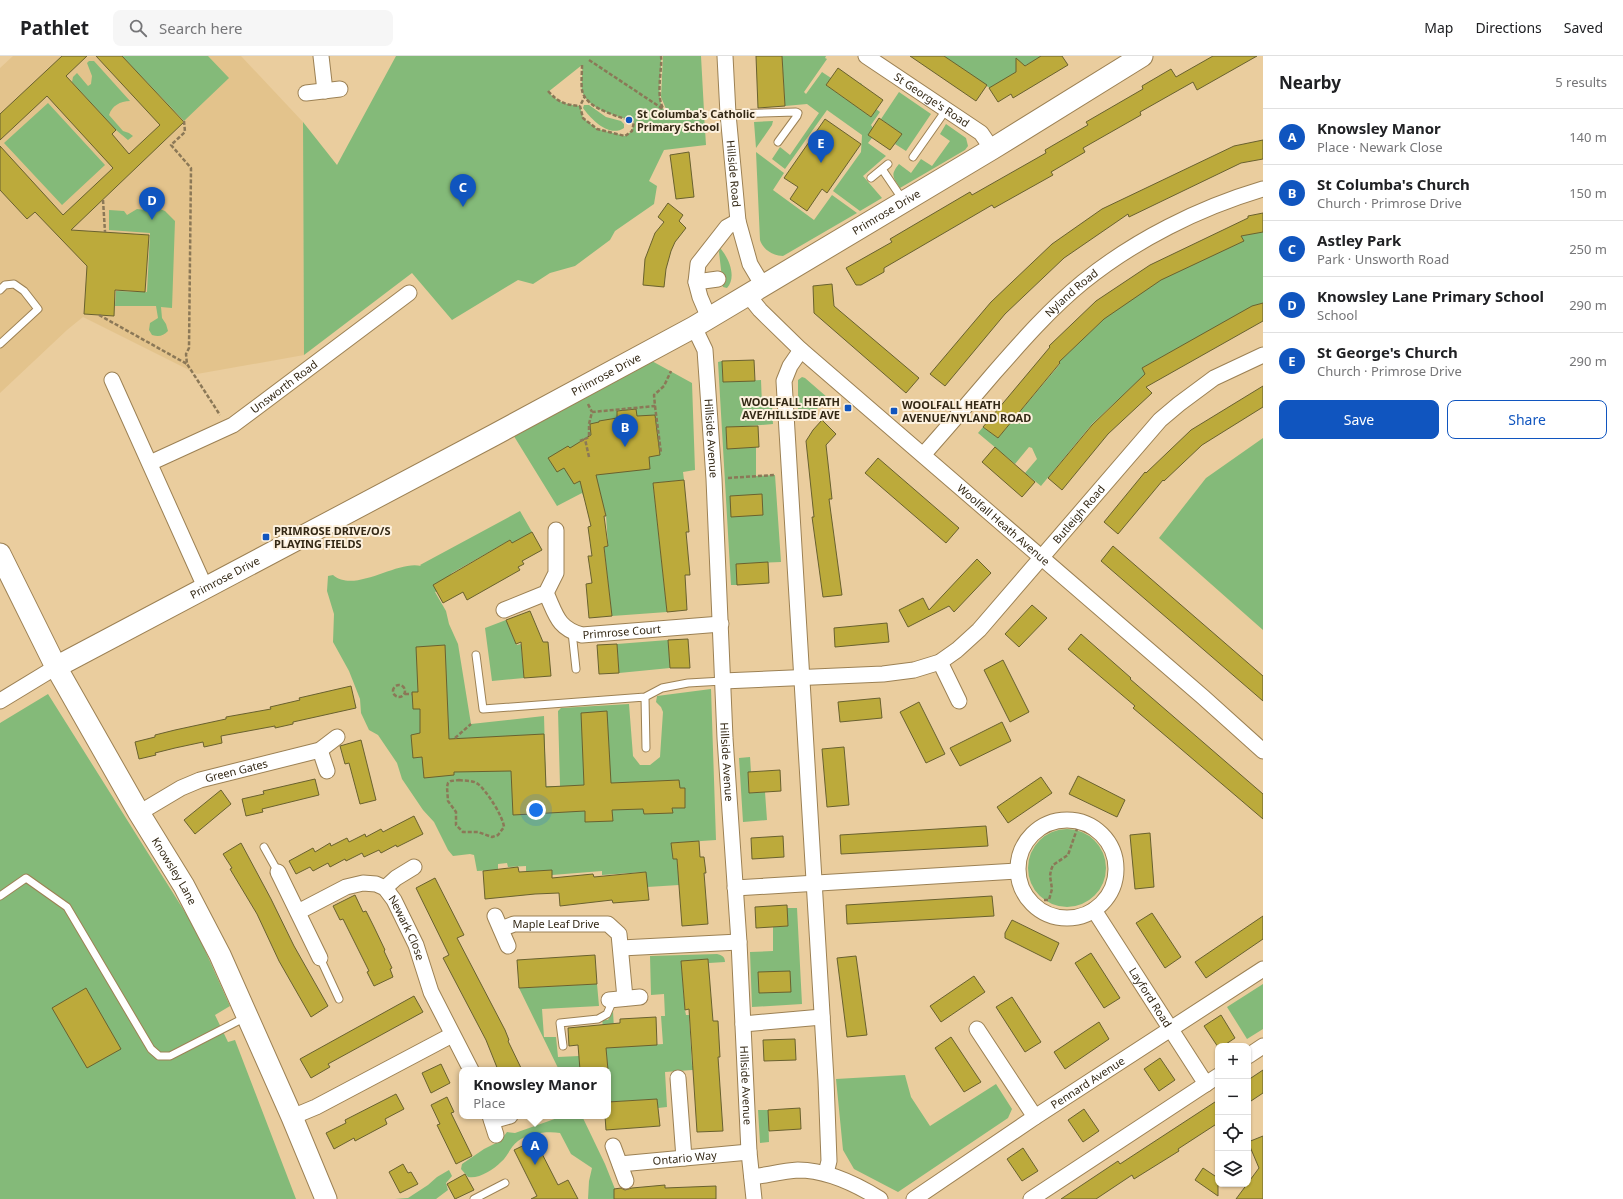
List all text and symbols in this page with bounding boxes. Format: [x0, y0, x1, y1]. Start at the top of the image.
search box [113, 10, 393, 46]
text: Pathlet [20, 15, 89, 41]
icon: search [127, 17, 149, 39]
text: Search here [159, 18, 243, 38]
text: Map [1424, 18, 1453, 37]
text: Directions [1475, 18, 1542, 37]
text: Saved [1564, 18, 1603, 37]
street label: St George's Road [891, 69, 973, 130]
text: Nearby [1279, 71, 1341, 94]
text: 5 results [1555, 73, 1607, 91]
place label: St Columba's Catholic Primary School [637, 106, 755, 134]
marker: St Columba's Catholic Primary School [624, 115, 634, 125]
text: Knowsley Manor [1317, 118, 1441, 138]
text: A [1288, 128, 1297, 146]
text: 140 m [1569, 128, 1607, 146]
pin: E [808, 130, 834, 163]
text: Place · Newark Close [1317, 138, 1442, 156]
street label: Hillside Road [723, 140, 745, 208]
pin: C [450, 174, 476, 207]
text: St Columba's Church [1317, 174, 1470, 194]
text: B [1288, 184, 1296, 202]
text: 150 m [1569, 184, 1607, 202]
street label: Primrose Drive [849, 186, 923, 238]
pin: D [139, 187, 165, 220]
text: Church · Primrose Drive [1317, 194, 1462, 212]
text: Astley Park [1317, 230, 1401, 250]
text: C [1288, 240, 1296, 258]
text: 250 m [1569, 240, 1607, 258]
text: Park · Unsworth Road [1317, 250, 1449, 268]
street label: Nyland Road [1041, 265, 1101, 320]
text: Knowsley Lane Primary School [1317, 286, 1544, 306]
text: D [1287, 296, 1297, 314]
text: 290 m [1569, 296, 1607, 314]
text: School [1317, 306, 1358, 324]
text: St George's Church [1317, 342, 1458, 362]
street label: Primrose Drive [568, 349, 643, 399]
text: E [1288, 352, 1296, 370]
text: 290 m [1569, 352, 1607, 370]
street label: Unsworth Road [247, 356, 320, 416]
text: Church · Primrose Drive [1317, 362, 1462, 380]
place label: WOOLFALL HEATH AVE/HILLSIDE AVE [741, 394, 840, 422]
place label: WOOLFALL HEATH AVENUE/NYLAND ROAD [902, 397, 1031, 425]
street label: Hillside Avenue [701, 398, 722, 478]
button: Save [1279, 400, 1439, 439]
button: Share [1447, 400, 1607, 439]
marker: WOOLFALL HEATH AVE/HILLSIDE AVE [843, 403, 853, 413]
marker: WOOLFALL HEATH AVENUE/NYLAND ROAD [889, 406, 899, 416]
pin: B [612, 414, 638, 447]
street label: Woolfall Heath Avenue [954, 480, 1053, 569]
street label: Butleigh Road [1049, 481, 1108, 546]
place label: PRIMROSE DRIVE/O/S PLAYING FIELDS [274, 523, 390, 551]
marker: PRIMROSE DRIVE/O/S PLAYING FIELDS [261, 532, 271, 542]
street label: Primrose Drive [187, 553, 262, 602]
street label: Primrose Court [582, 621, 662, 642]
street label: Hillside Avenue [717, 722, 737, 802]
street label: Green Gates [203, 755, 269, 785]
your location [526, 800, 546, 820]
street label: Knowsley Lane [149, 834, 200, 907]
street label: Newark Close [386, 891, 428, 962]
street label: Maple Leaf Drive [513, 916, 600, 931]
street label: Layford Road [1126, 964, 1176, 1030]
map controls [1215, 1043, 1251, 1187]
button: + [1215, 1043, 1251, 1079]
street label: Hillside Avenue [737, 1045, 756, 1125]
street label: Pennard Avenue [1048, 1053, 1127, 1112]
popup [459, 1067, 611, 1119]
text: Knowsley Manor [473, 1074, 597, 1094]
button: − [1215, 1079, 1251, 1115]
text: Place [473, 1094, 505, 1112]
button: locate [1215, 1115, 1251, 1151]
pin: A [522, 1132, 548, 1165]
street label: Ontario Way [652, 1147, 718, 1168]
button: layers [1215, 1151, 1251, 1187]

